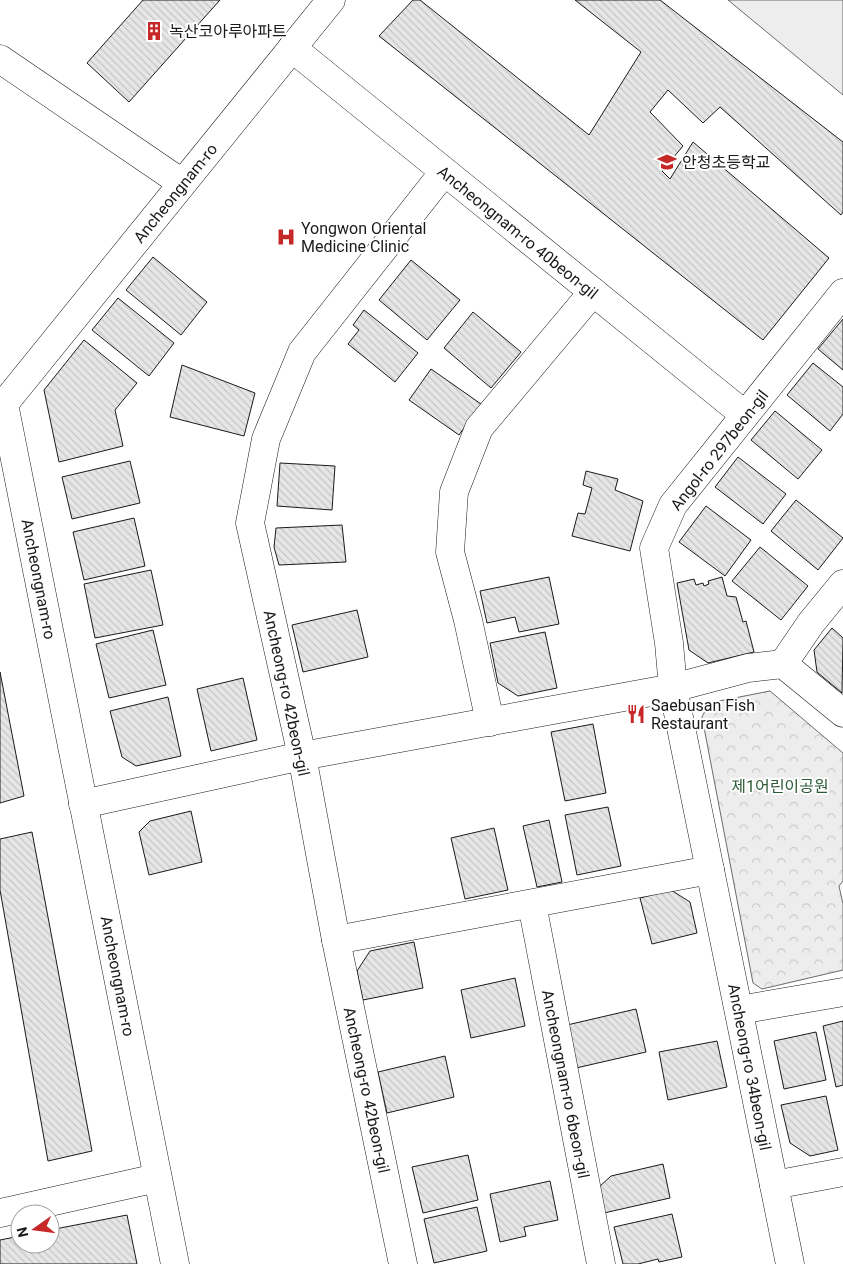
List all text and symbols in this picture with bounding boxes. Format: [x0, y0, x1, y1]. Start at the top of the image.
building icon: 녹산코아루아파트 [143, 20, 165, 42]
place label: 녹산코아루아파트 [169, 22, 287, 41]
street label: Ancheongnam-ro [130, 140, 221, 247]
school or university icon: 안청초등학교 [656, 151, 678, 173]
place label: 안청초등학교 [682, 153, 770, 172]
street label: Ancheongnam-ro 40beon-gil [434, 162, 602, 303]
place label: Yongwon Oriental Medicine Clinic [301, 219, 426, 256]
hospital icon: Yongwon Oriental Medicine Clinic [275, 226, 297, 248]
street label: Angol-ro 297beon-gil [666, 386, 772, 514]
street label: Ancheongnam-ro [18, 517, 60, 641]
street label: Ancheong-ro 42beon-gil [260, 608, 313, 778]
place label: Saebusan Fish Restaurant [651, 696, 755, 733]
restaurant icon: Saebusan Fish Restaurant [625, 703, 647, 725]
park label: 제1어린이공원 [731, 777, 829, 796]
street label: Ancheongnam-ro [97, 914, 139, 1038]
street label: Ancheong-ro 34beon-gil [724, 982, 775, 1152]
street label: Ancheongnam-ro 6beon-gil [538, 988, 593, 1180]
street label: Ancheong-ro 42beon-gil [340, 1005, 393, 1175]
north arrow [10, 1204, 60, 1254]
text: N [13, 1225, 31, 1239]

